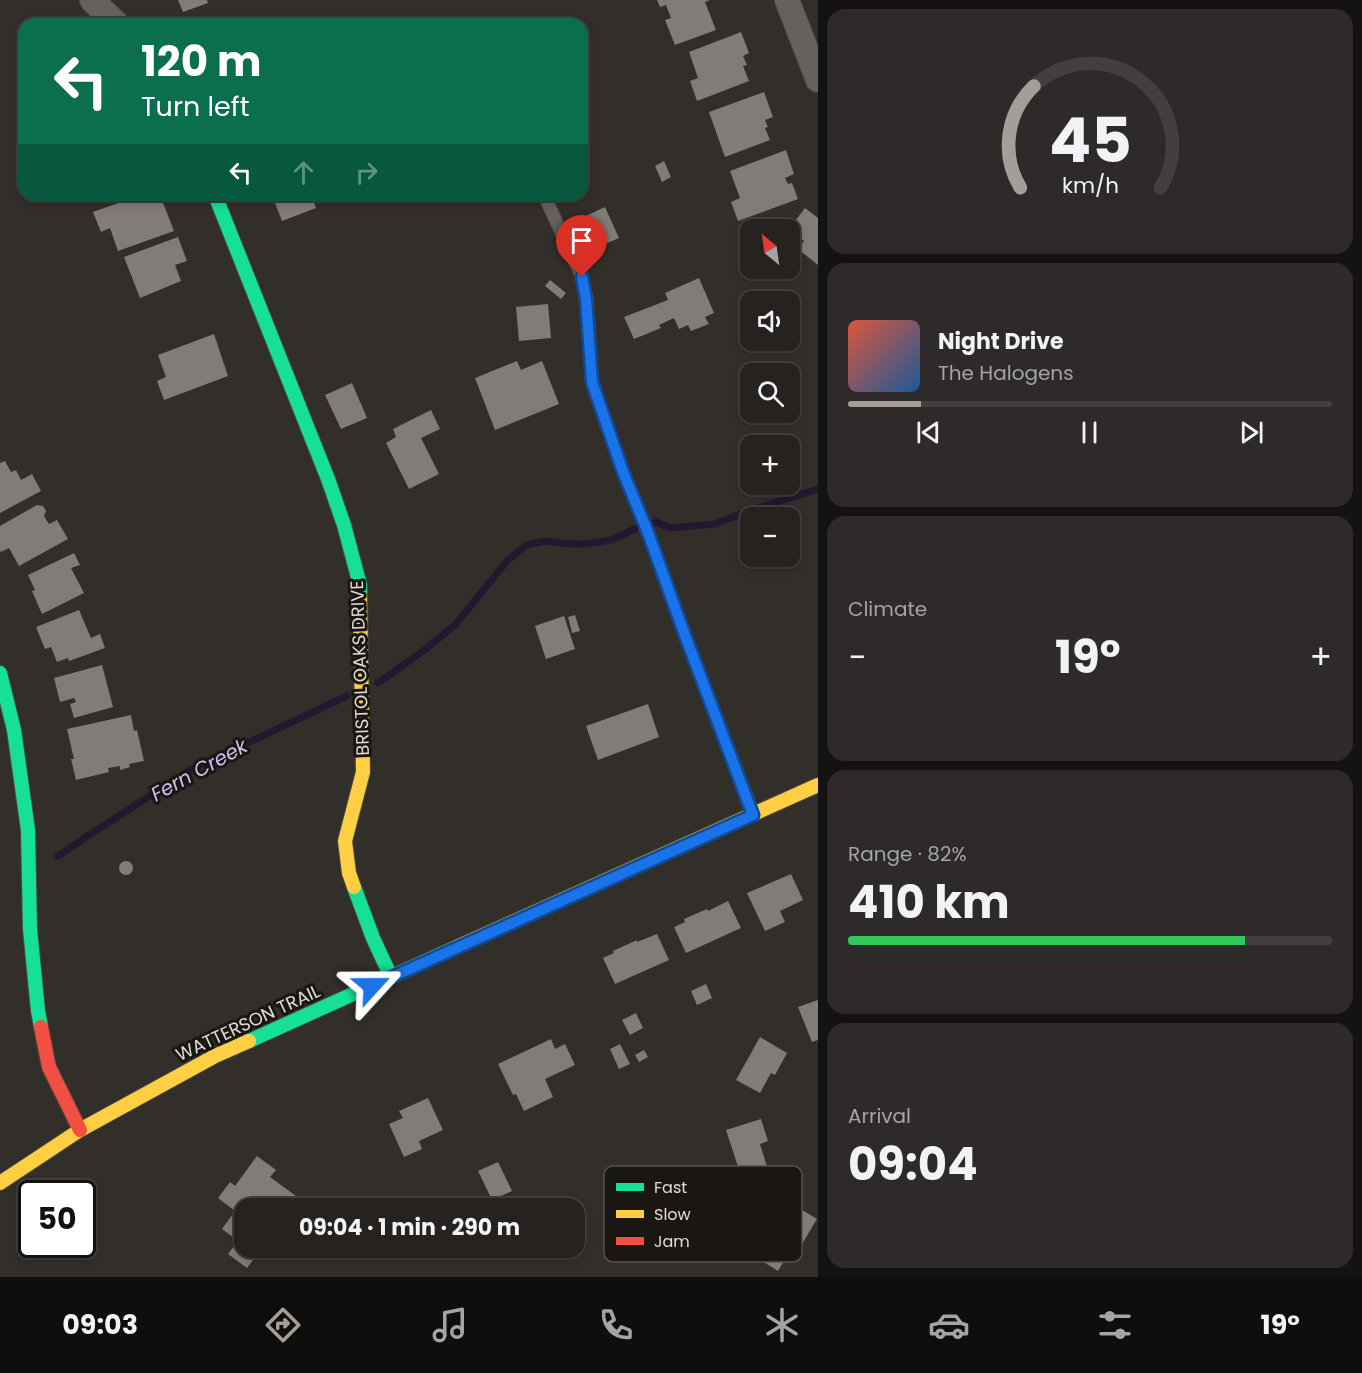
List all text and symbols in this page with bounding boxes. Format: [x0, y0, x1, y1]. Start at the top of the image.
text: 120 m [141, 32, 262, 91]
icon: left [42, 42, 120, 120]
text: Turn left [141, 88, 250, 125]
text: 45 [1049, 96, 1131, 184]
icon: left [224, 156, 257, 189]
icon: ahead [287, 156, 320, 189]
icon: right [350, 156, 383, 189]
text: km/h [1061, 171, 1119, 202]
pin [556, 215, 607, 277]
north arrow [740, 219, 800, 279]
map controls [740, 219, 800, 567]
icon: arrive [565, 224, 598, 257]
button: sound [740, 291, 800, 351]
text: Night Drive [938, 326, 1064, 357]
text: The Halogens [938, 359, 1074, 387]
button: search [740, 363, 800, 423]
icon: previous [912, 416, 945, 449]
icon: pause [1073, 416, 1106, 449]
icon: next [1235, 416, 1268, 449]
button: + [740, 435, 800, 495]
button: − [740, 507, 800, 567]
street label: BRISTOL OAKS DRIVE [344, 580, 375, 756]
text: Climate [848, 595, 927, 623]
text: 19° [1055, 626, 1121, 689]
text: − [848, 634, 866, 681]
text: + [1309, 634, 1332, 681]
water label: Fern Creek [146, 731, 254, 808]
text: Range · 82% [848, 840, 967, 868]
text: 410 km [848, 871, 1010, 934]
position arrow [340, 954, 404, 1018]
street label: WATTERSON TRAIL [172, 978, 324, 1067]
text: Arrival [848, 1102, 911, 1130]
text: 09:04 [848, 1133, 978, 1196]
legend [604, 1166, 802, 1262]
text: Fast [654, 1176, 687, 1199]
speed limit sign: 50 [18, 1180, 96, 1258]
text: Slow [654, 1203, 691, 1226]
text: 09:04 · 1 min · 290 m [299, 1212, 520, 1243]
text: Jam [654, 1230, 690, 1253]
icon: directions [262, 1304, 304, 1346]
icon: music [429, 1304, 471, 1346]
icon: phone [595, 1304, 637, 1346]
icon: climate [761, 1304, 803, 1346]
icon: car [928, 1304, 970, 1346]
icon: filters [1094, 1304, 1136, 1346]
text: 09:03 [62, 1306, 138, 1343]
text: 19° [1261, 1306, 1300, 1343]

